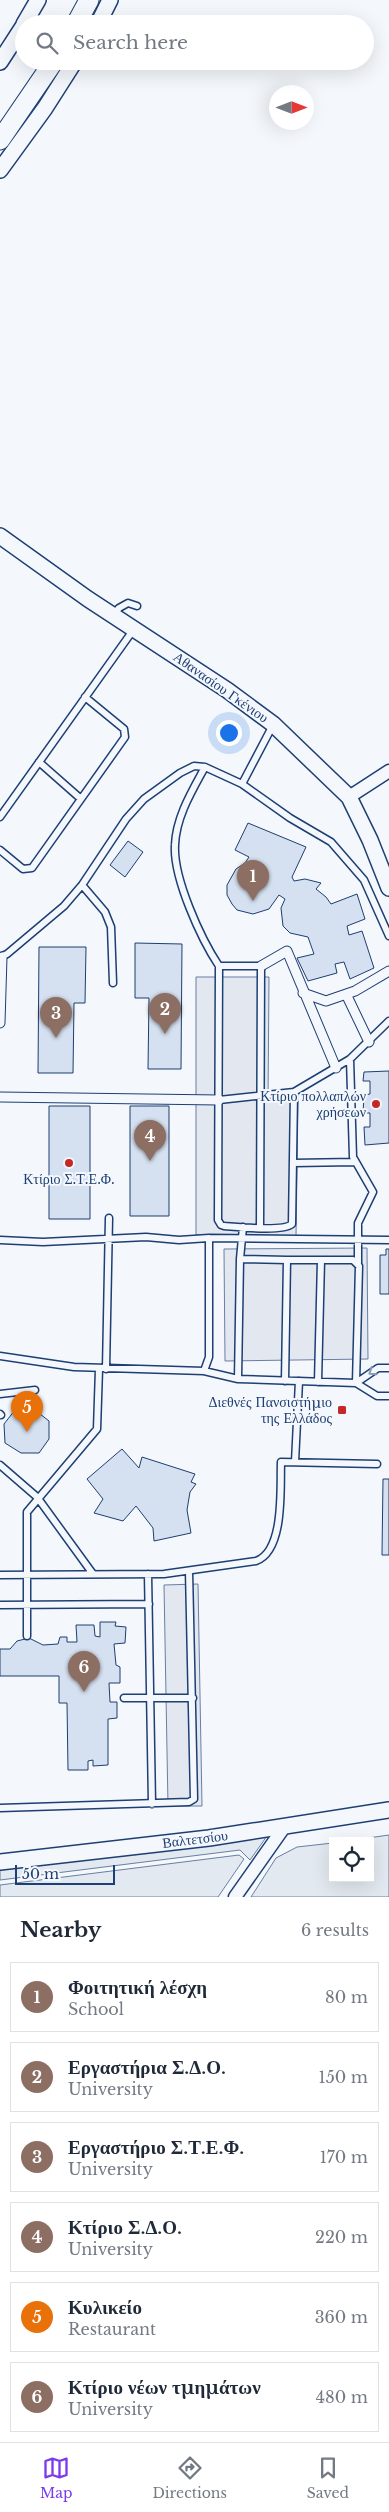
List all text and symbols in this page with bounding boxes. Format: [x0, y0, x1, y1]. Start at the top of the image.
search box [15, 15, 374, 70]
icon: search [33, 29, 61, 57]
text: Search here [73, 31, 188, 54]
north arrow [269, 85, 314, 130]
street label: Αθανασίου Γκένιου [170, 647, 272, 727]
your location [216, 720, 242, 746]
pin: 1 [237, 860, 269, 901]
pin: 2 [149, 993, 181, 1034]
pin: 3 [40, 997, 72, 1038]
place label: Κτίριο πολλαπλών χρήσεων [260, 1087, 366, 1121]
marker: Κτίριο πολλαπλών χρήσεων [370, 1098, 382, 1110]
pin: 4 [134, 1120, 166, 1161]
marker: Κτίριο Σ.Τ.Ε.Φ. [63, 1157, 75, 1169]
place label: Κτίριο Σ.Τ.Ε.Φ. [23, 1170, 115, 1188]
one-way arrow [368, 1366, 377, 1376]
pin: 5 [11, 1391, 43, 1432]
place label: Διεθνές Πανσιστήμιο της Ελλάδος [208, 1393, 332, 1427]
marker: Διεθνές Πανσιστήμιο της Ελλάδος [336, 1404, 348, 1416]
pin: 6 [68, 1651, 100, 1692]
street label: Βαλτετσίου [161, 1826, 229, 1852]
map controls [329, 1837, 374, 1882]
button: locate [329, 1837, 374, 1882]
scale bar [15, 1862, 115, 1885]
text: 50 m [22, 1865, 59, 1883]
text: Nearby [20, 1917, 101, 1943]
text: 6 results [301, 1920, 369, 1940]
text: Φοιτητική λέσχη [68, 1976, 207, 1999]
text: 1 [34, 1987, 40, 2007]
text: 80 m [325, 1987, 368, 2007]
text: School [68, 1999, 124, 2019]
text: Εργαστήρια Σ.Δ.Ο. [68, 2056, 226, 2079]
text: 2 [32, 2067, 42, 2087]
text: 150 m [319, 2067, 368, 2087]
text: University [68, 2079, 153, 2099]
text: Εργαστήριο Σ.Τ.Ε.Φ. [68, 2136, 244, 2159]
text: 3 [32, 2147, 42, 2167]
text: 170 m [320, 2147, 368, 2167]
text: University [68, 2159, 153, 2179]
text: Κτίριο Σ.Δ.Ο. [68, 2216, 182, 2239]
text: 4 [32, 2227, 42, 2247]
text: 220 m [315, 2227, 368, 2247]
text: University [68, 2239, 153, 2259]
text: Κυλικείο [68, 2296, 142, 2319]
text: 5 [32, 2307, 42, 2327]
text: 360 m [315, 2307, 368, 2327]
text: Restaurant [68, 2319, 156, 2339]
text: Κτίριο νέων τμημάτων [68, 2376, 261, 2399]
text: 6 [32, 2387, 42, 2407]
text: 480 m [316, 2387, 368, 2407]
text: University [68, 2399, 153, 2419]
tab: Map [40, 2454, 73, 2502]
tab: Directions [152, 2454, 227, 2502]
tab: Saved [307, 2454, 349, 2502]

